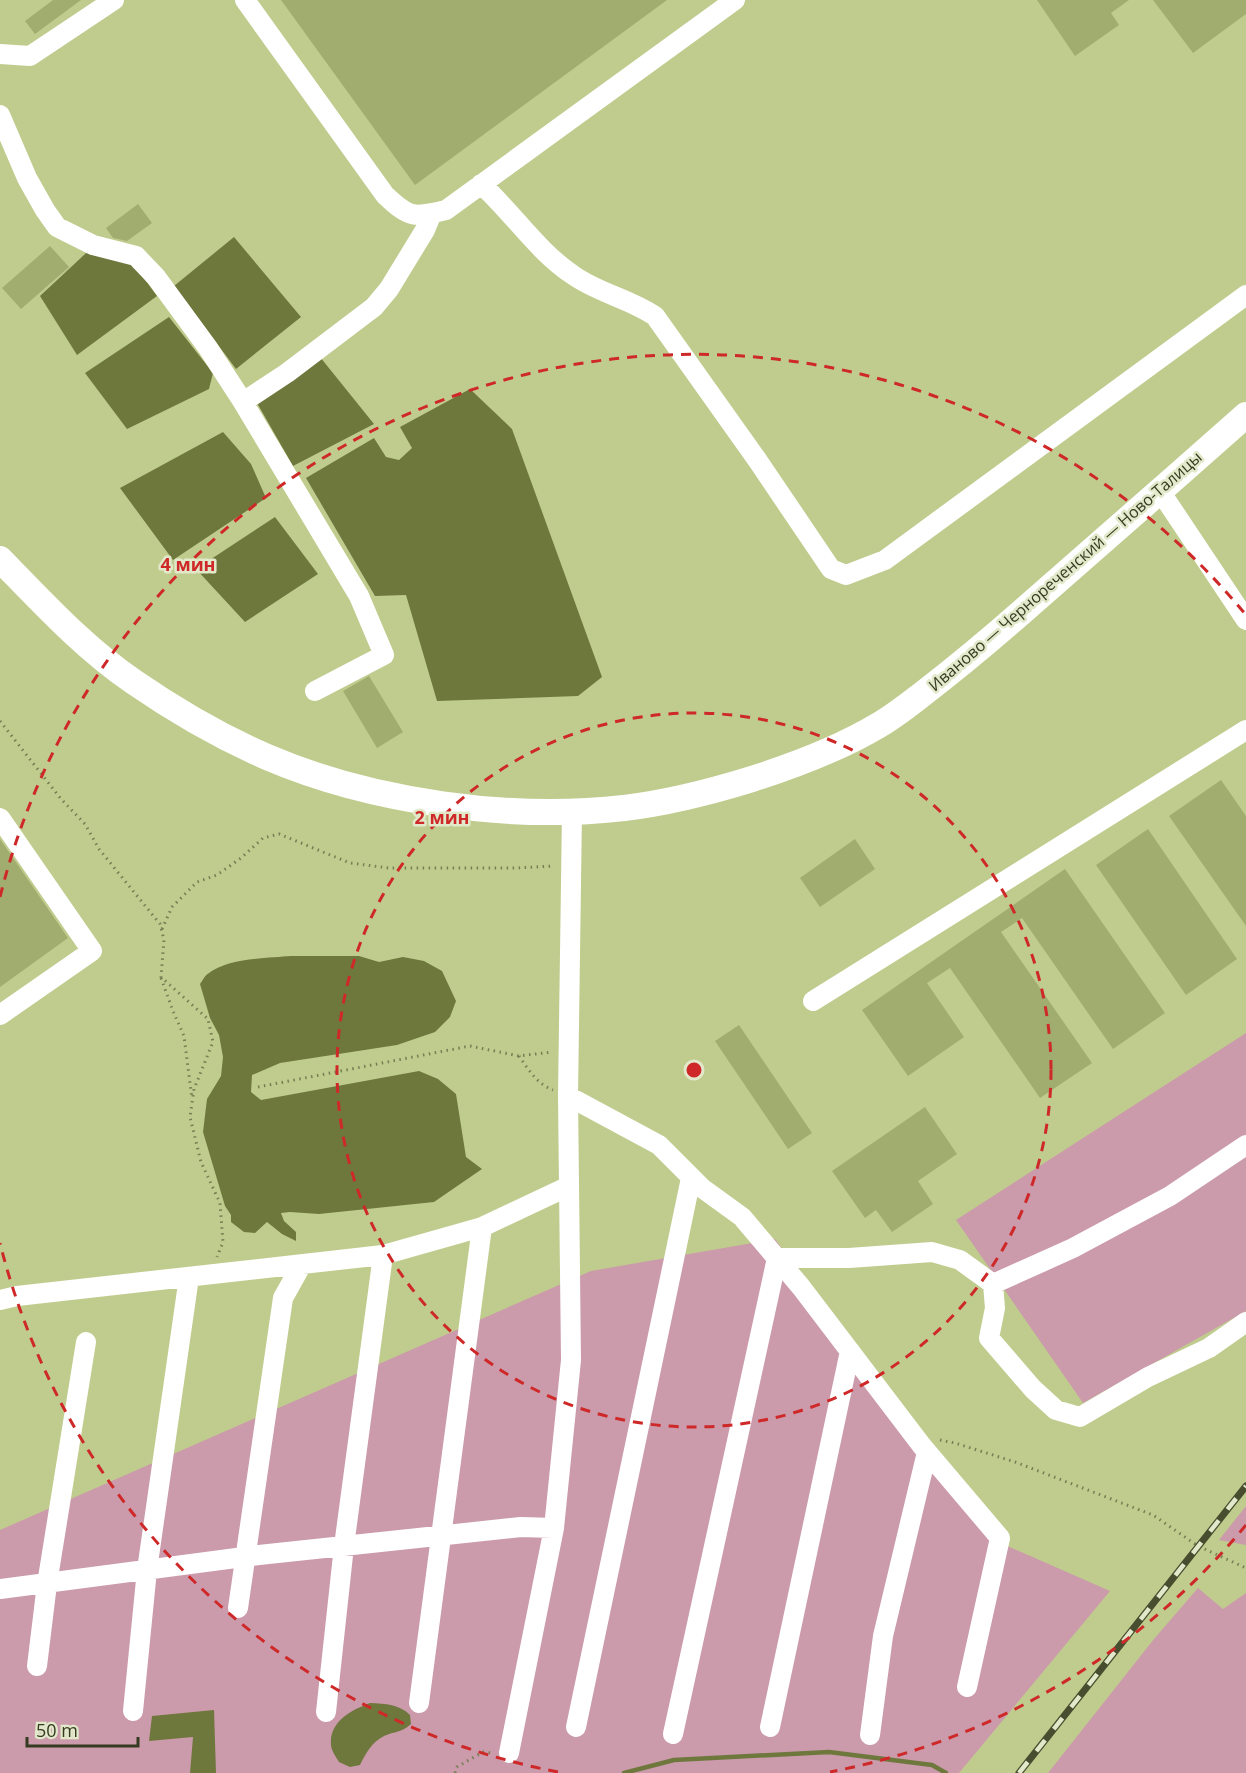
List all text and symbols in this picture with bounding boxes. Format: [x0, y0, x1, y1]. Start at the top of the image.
street label: Иваново — Чернореченский — Ново-Талицы [924, 446, 1206, 696]
text: 4 мин [160, 552, 216, 576]
text: 2 мин [414, 805, 470, 829]
centre of rings [684, 1060, 704, 1080]
scale bar [27, 1710, 138, 1748]
text: 50 m [36, 1718, 78, 1742]

